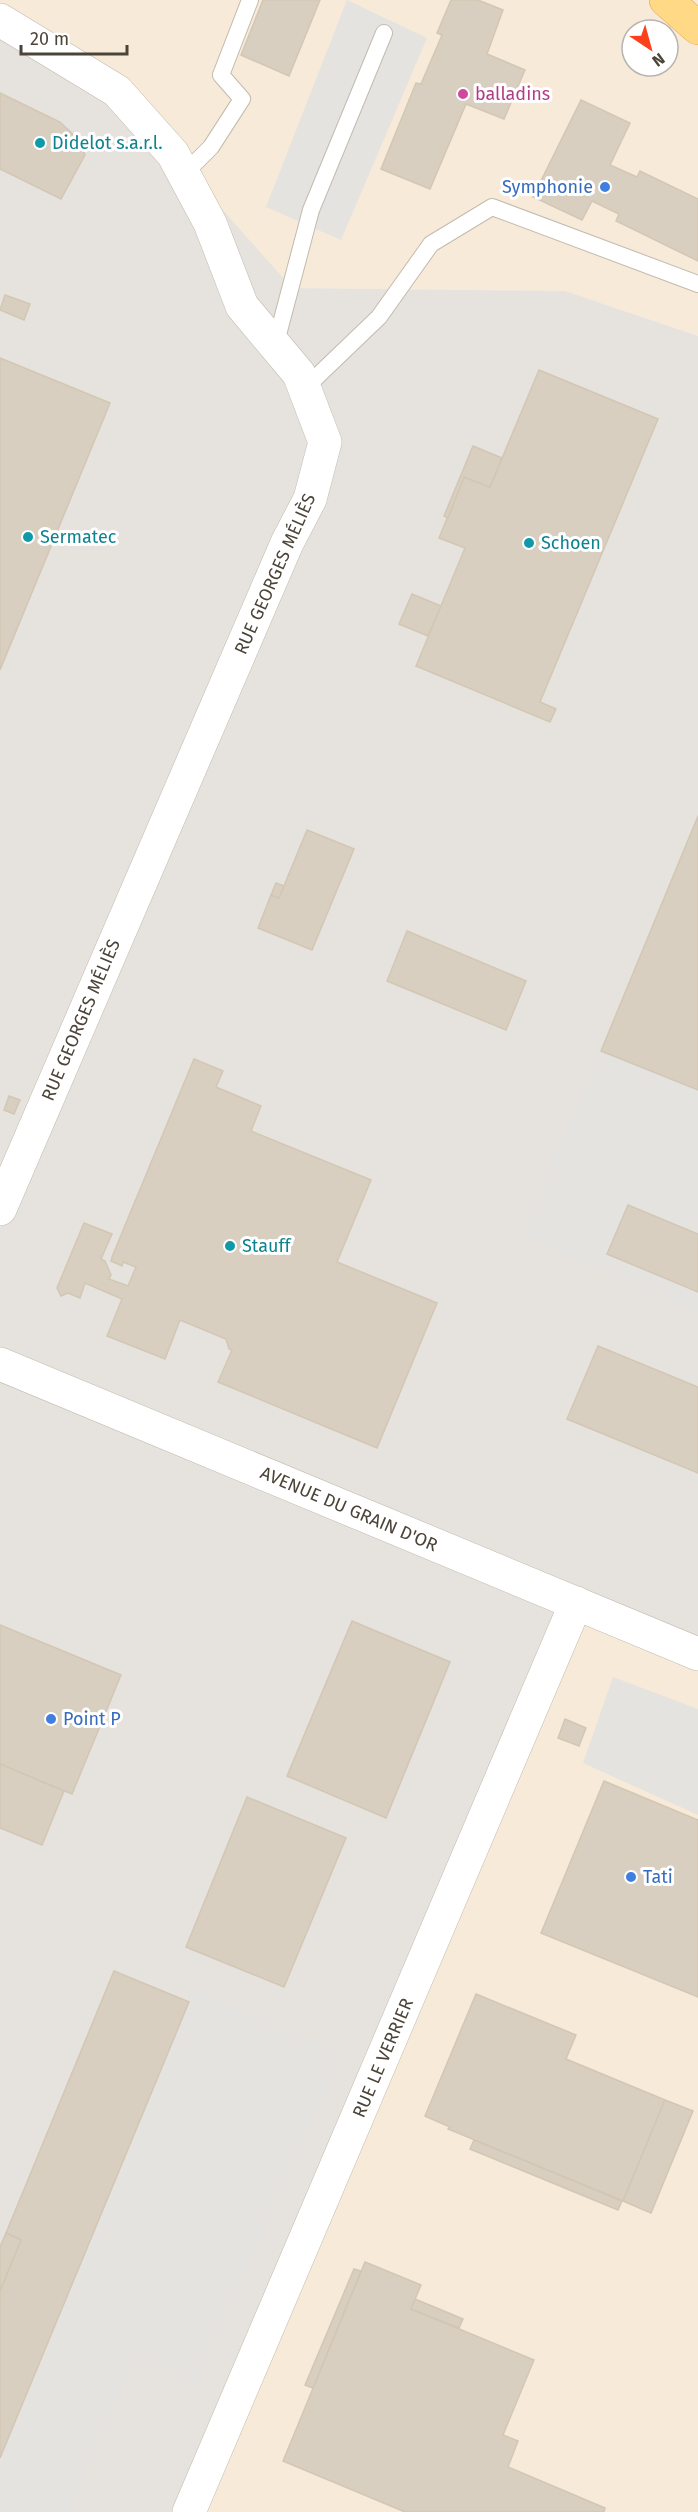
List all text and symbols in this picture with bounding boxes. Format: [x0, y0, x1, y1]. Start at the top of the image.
scale bar [21, 18, 128, 56]
north arrow [620, 18, 680, 78]
text: 20 m [30, 28, 69, 50]
text: N [649, 49, 668, 71]
place label: balladins [475, 83, 550, 105]
marker: balladins [456, 87, 470, 101]
place label: Didelot s.a.r.l. [52, 132, 163, 154]
marker: Didelot s.a.r.l. [33, 136, 47, 150]
place label: Symphonie [502, 176, 593, 198]
marker: Symphonie [598, 180, 612, 194]
street label: RUE GEORGES MÉLIÈS [229, 490, 320, 658]
place label: Sermatec [40, 526, 117, 548]
marker: Sermatec [21, 530, 35, 544]
place label: Schoen [541, 532, 601, 554]
marker: Schoen [522, 536, 536, 550]
street label: RUE GEORGES MÉLIÈS [36, 935, 125, 1104]
place label: Stauff [242, 1235, 292, 1257]
marker: Stauff [223, 1239, 237, 1253]
street label: AVENUE DU GRAIN D'OR [257, 1462, 441, 1556]
place label: Point P [63, 1708, 121, 1730]
marker: Point P [44, 1712, 58, 1726]
place label: Tati [643, 1866, 673, 1888]
marker: Tati [624, 1870, 638, 1884]
street label: RUE LE VERRIER [348, 1995, 418, 2121]

